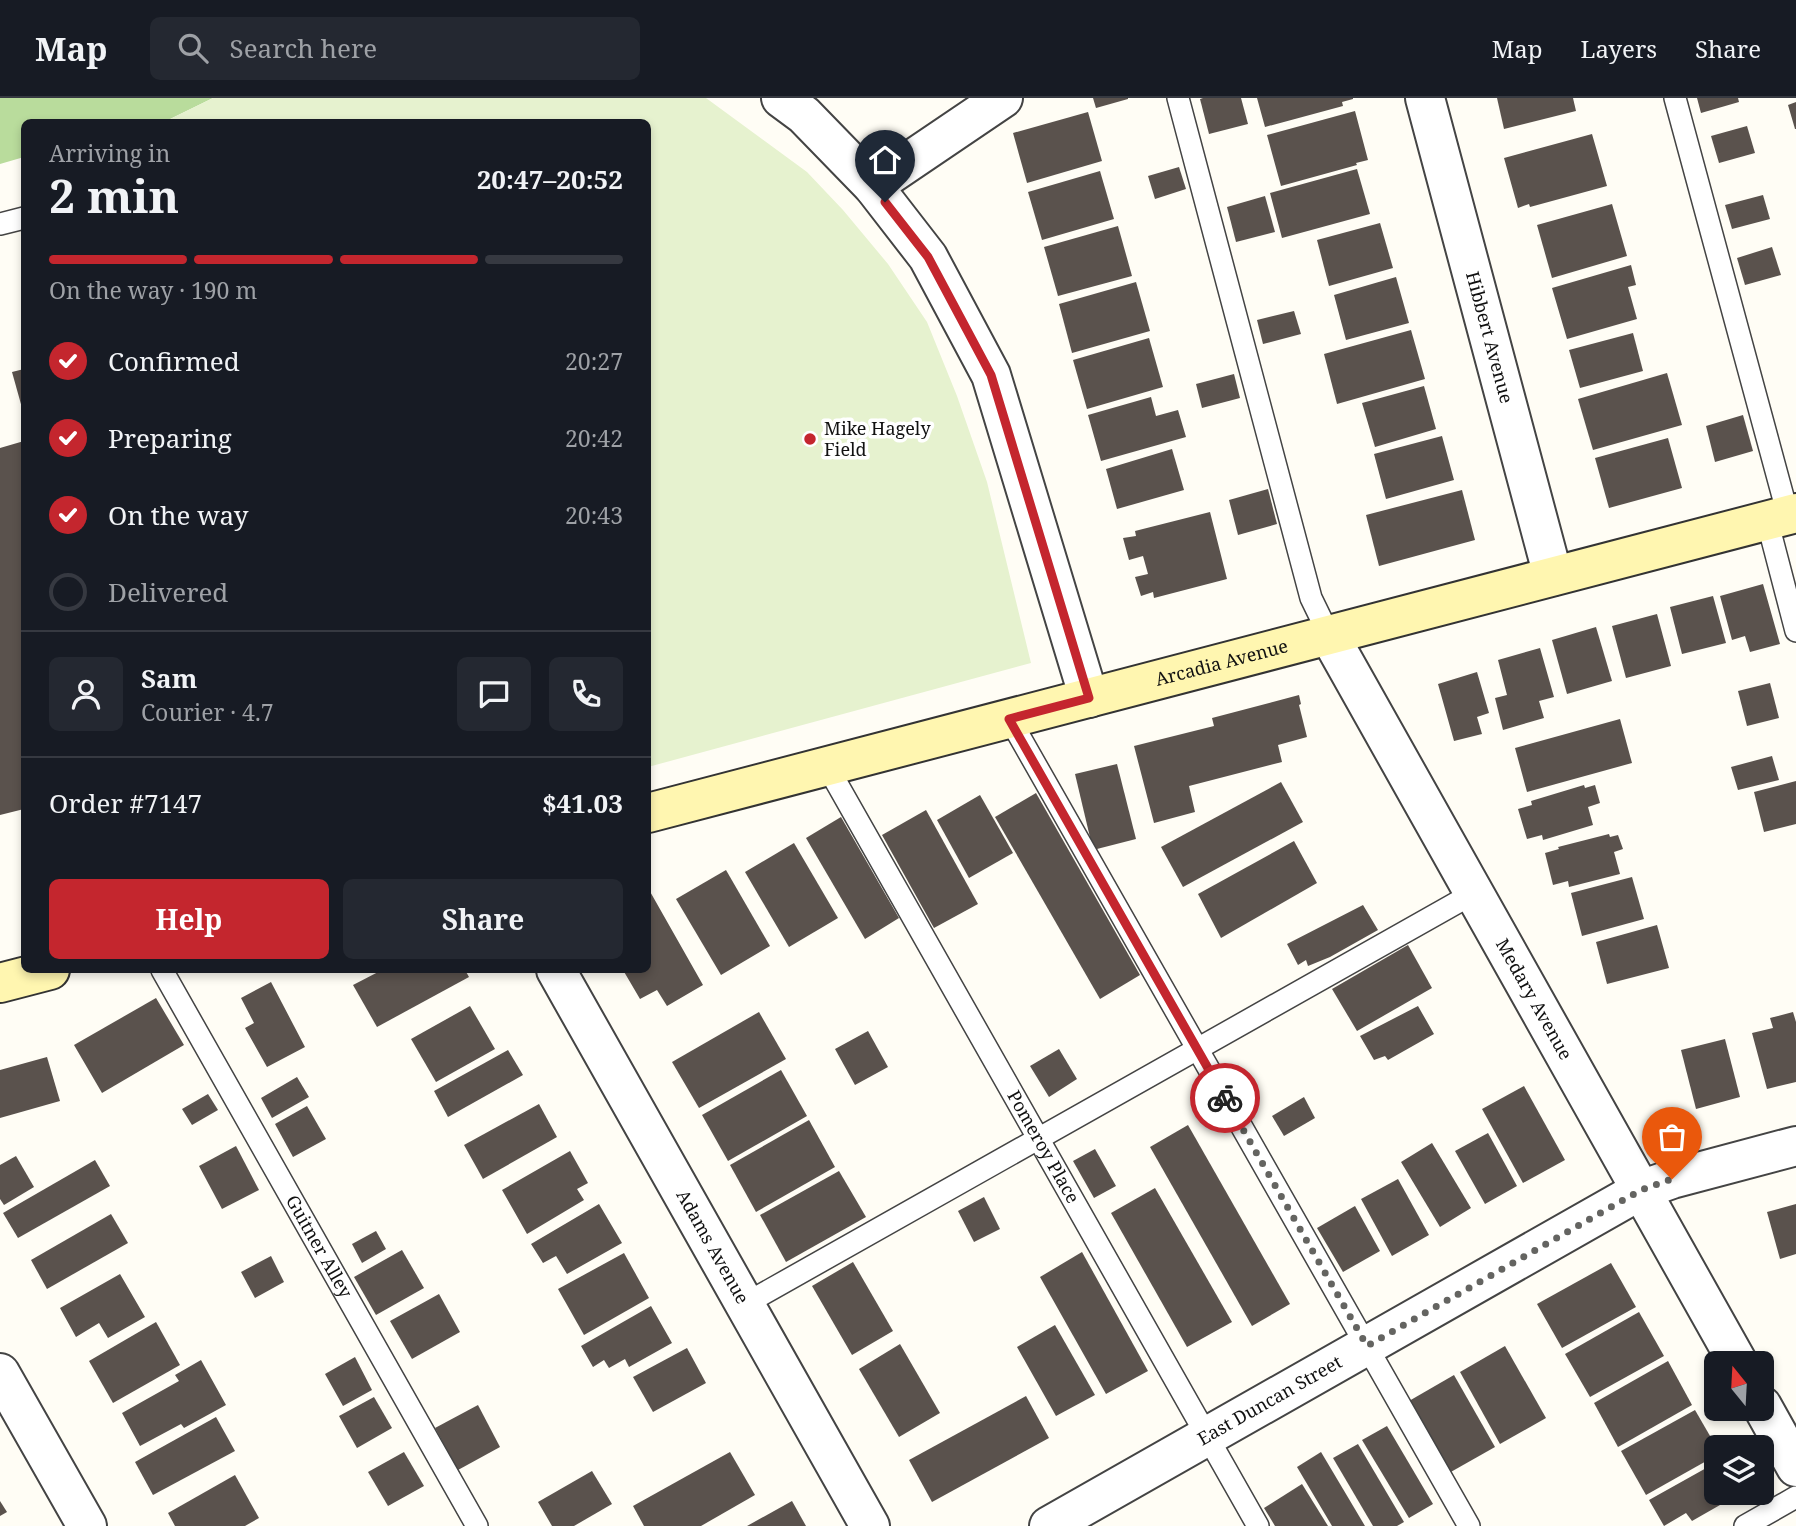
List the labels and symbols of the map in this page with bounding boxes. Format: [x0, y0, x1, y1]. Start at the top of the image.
pin [855, 130, 915, 202]
street label: Hibbert Avenue [1461, 269, 1519, 406]
place label: Mike Hagely Field [824, 416, 931, 461]
marker: Mike Hagely Field [802, 431, 818, 447]
street label: Arcadia Avenue [1153, 633, 1290, 691]
street label: Medary Avenue [1491, 934, 1578, 1064]
courier [1190, 1063, 1260, 1133]
street label: Pomeroy Place [1002, 1086, 1086, 1207]
pin [1642, 1107, 1702, 1179]
street label: Adams Avenue [671, 1185, 755, 1308]
street label: Guitner Alley [281, 1190, 359, 1303]
street label: East Duncan Street [1193, 1349, 1346, 1450]
north arrow [1704, 1351, 1774, 1421]

